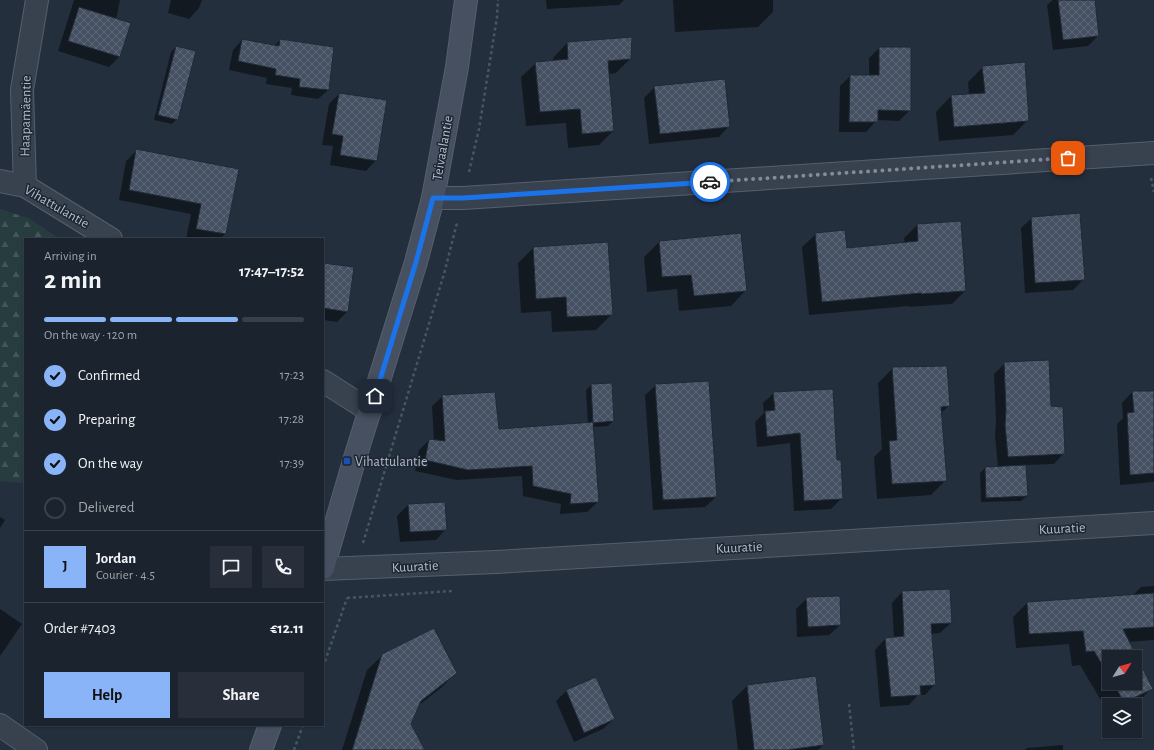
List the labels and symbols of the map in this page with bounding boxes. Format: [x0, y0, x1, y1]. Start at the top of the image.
street label: Haapamäentie [18, 75, 34, 157]
street label: Teivaalantie [430, 115, 456, 182]
pin [1051, 141, 1085, 175]
courier [690, 162, 730, 202]
street label: Vihattulantie [22, 183, 91, 231]
pin [358, 379, 392, 413]
place label: Vihattulantie [355, 455, 427, 469]
marker: Vihattulantie [342, 456, 352, 466]
street label: Kuuratie [1038, 521, 1086, 537]
street label: Kuuratie [715, 540, 763, 556]
street label: Kuuratie [391, 559, 439, 575]
north arrow [1102, 650, 1142, 690]

